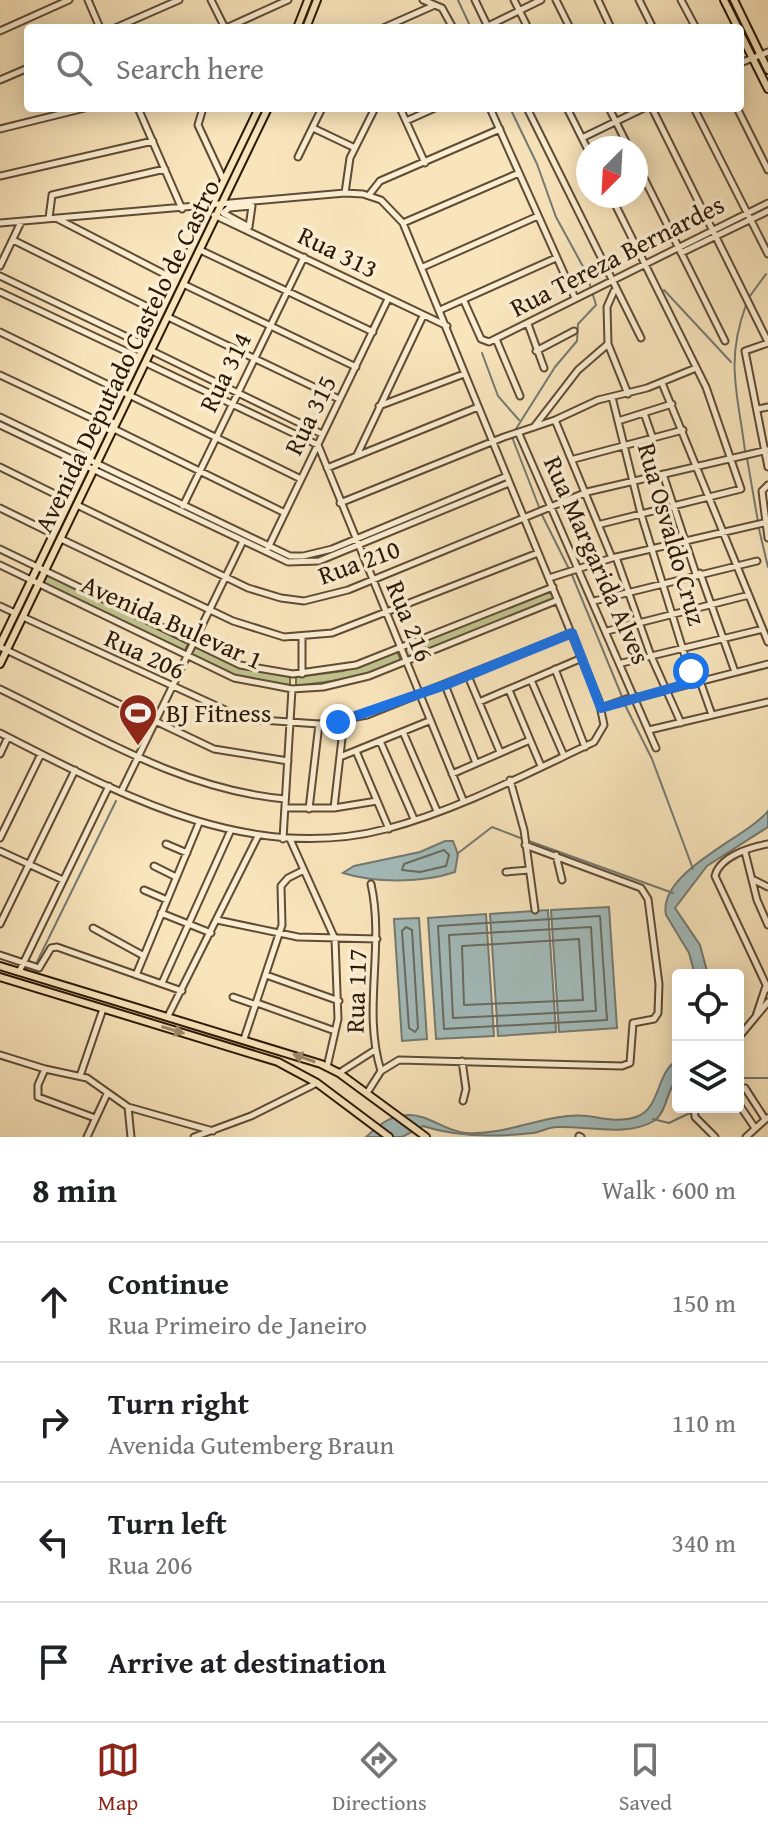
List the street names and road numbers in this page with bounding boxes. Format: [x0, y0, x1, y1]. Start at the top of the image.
street label: Avenida Deputado Castelo de Castro [24, 172, 229, 539]
street label: Rua Tereza Bernardes [503, 185, 731, 327]
street label: Rua 313 [292, 215, 385, 288]
street label: Rua 314 [188, 325, 261, 418]
street label: Rua 315 [273, 368, 346, 461]
street label: Rua Osvaldo Cruz [628, 438, 717, 630]
street label: Rua Margarida Alves [534, 449, 661, 670]
street label: Rua 210 [312, 529, 405, 594]
street label: Avenida Bulevar 1 [75, 564, 269, 679]
street label: Rua 216 [377, 574, 444, 667]
street label: Rua 206 [99, 618, 192, 689]
street label: Rua 117 [335, 948, 376, 1034]

